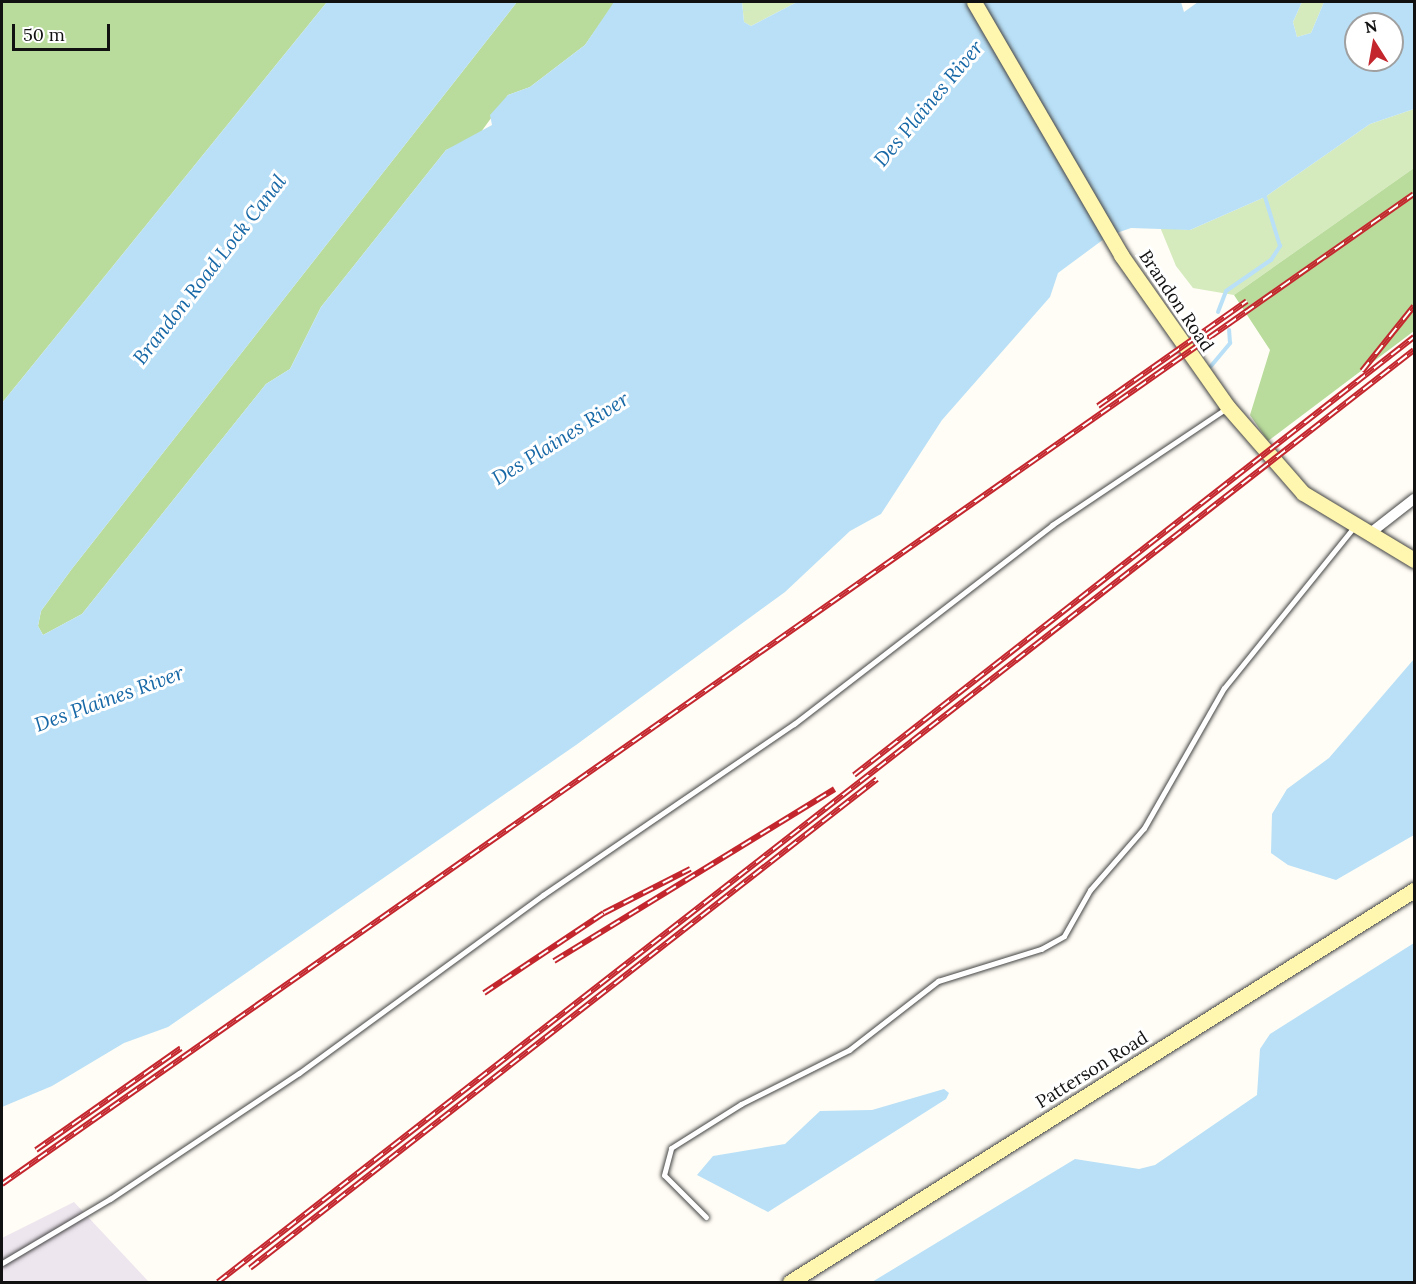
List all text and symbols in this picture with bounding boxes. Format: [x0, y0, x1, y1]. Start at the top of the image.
scale bar [15, 12, 112, 50]
north arrow [1344, 12, 1404, 72]
text: N [1363, 15, 1379, 37]
text: 50 m [23, 23, 65, 46]
water label: Des Plaines River [868, 35, 988, 171]
water label: Brandon Road Lock Canal [127, 169, 291, 369]
street label: Brandon Road [1134, 246, 1218, 356]
water label: Des Plaines River [487, 386, 633, 490]
water label: Des Plaines River [31, 660, 187, 736]
street label: Patterson Road [1032, 1027, 1152, 1113]

